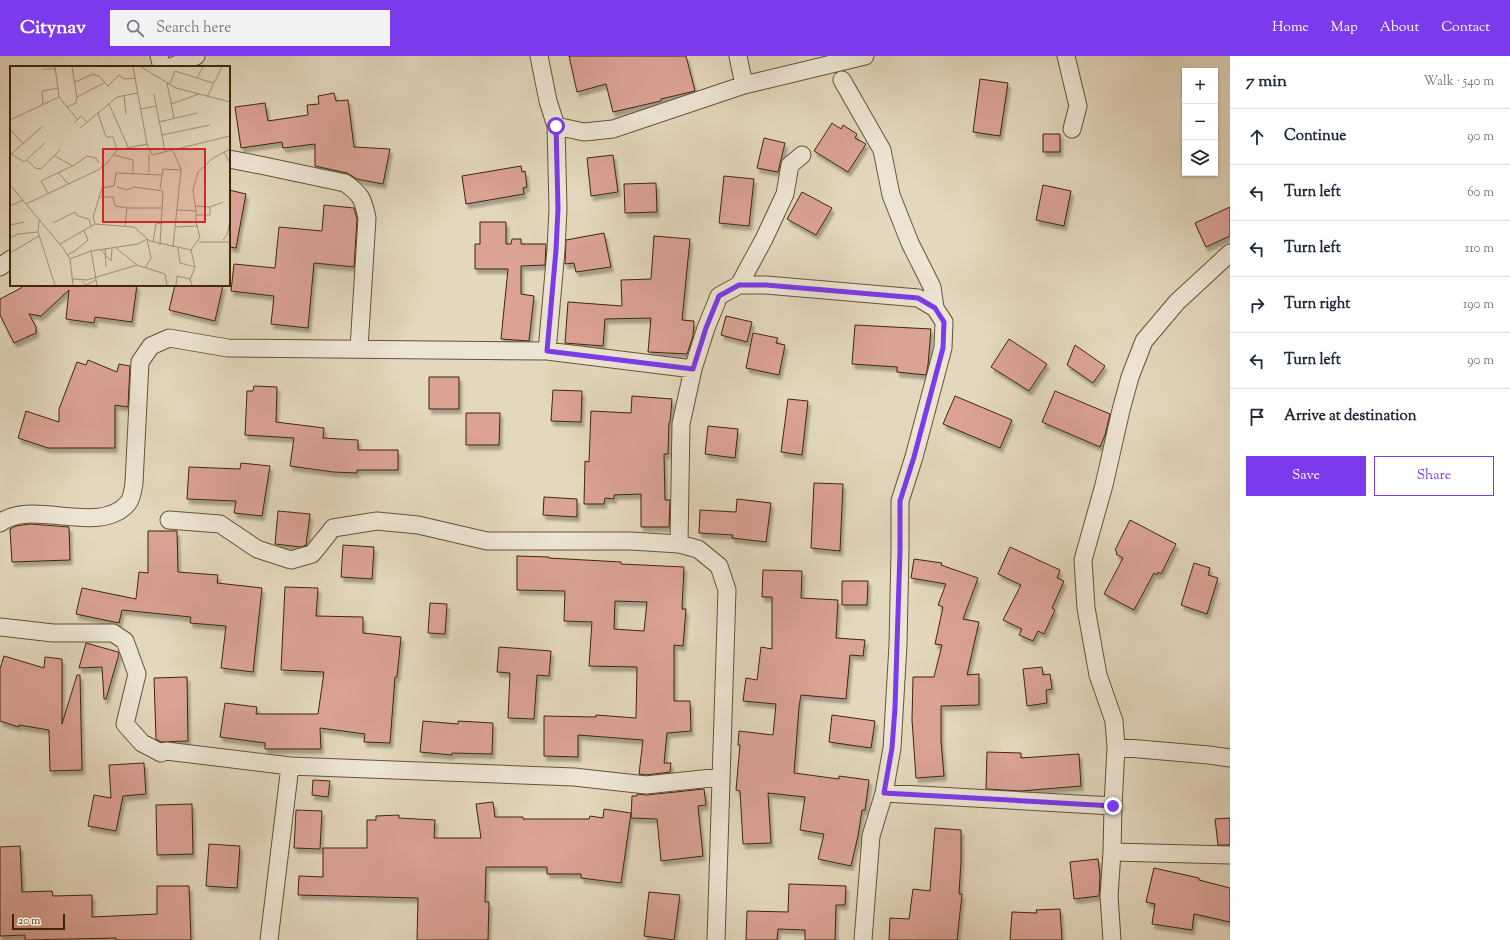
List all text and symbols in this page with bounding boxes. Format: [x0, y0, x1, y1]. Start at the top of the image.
search box [110, 10, 390, 46]
text: Citynav [20, 15, 86, 42]
icon: search [124, 17, 146, 39]
text: Search here [156, 18, 231, 39]
text: Home [1272, 18, 1309, 38]
text: Map [1331, 18, 1358, 38]
text: About [1380, 18, 1419, 38]
text: Contact [1441, 18, 1490, 38]
inset map [10, 66, 230, 286]
map controls [1182, 68, 1218, 176]
button: + [1182, 68, 1218, 104]
text: 7 min [1246, 70, 1287, 94]
text: Walk · 540 m [1423, 73, 1494, 91]
button: − [1182, 104, 1218, 140]
route start [547, 117, 565, 135]
icon: ahead [1246, 126, 1268, 148]
text: Continue [1284, 126, 1346, 147]
text: 90 m [1467, 128, 1494, 146]
button: layers [1182, 140, 1218, 176]
icon: left [1246, 182, 1268, 204]
text: Turn left [1284, 182, 1341, 203]
text: 60 m [1467, 184, 1494, 202]
icon: left [1246, 238, 1268, 260]
text: Turn left [1284, 238, 1341, 259]
text: 110 m [1465, 240, 1494, 258]
icon: right [1246, 294, 1268, 316]
text: Turn right [1284, 294, 1350, 315]
text: 190 m [1463, 296, 1494, 314]
icon: left [1246, 350, 1268, 372]
text: Turn left [1284, 350, 1341, 371]
text: 90 m [1467, 352, 1494, 370]
icon: arrive [1246, 406, 1268, 428]
text: Arrive at destination [1284, 406, 1417, 427]
button: Save [1246, 456, 1366, 496]
button: Share [1374, 456, 1494, 496]
route end [1104, 797, 1122, 815]
scale bar [12, 912, 65, 931]
text: 20 m [18, 913, 40, 929]

